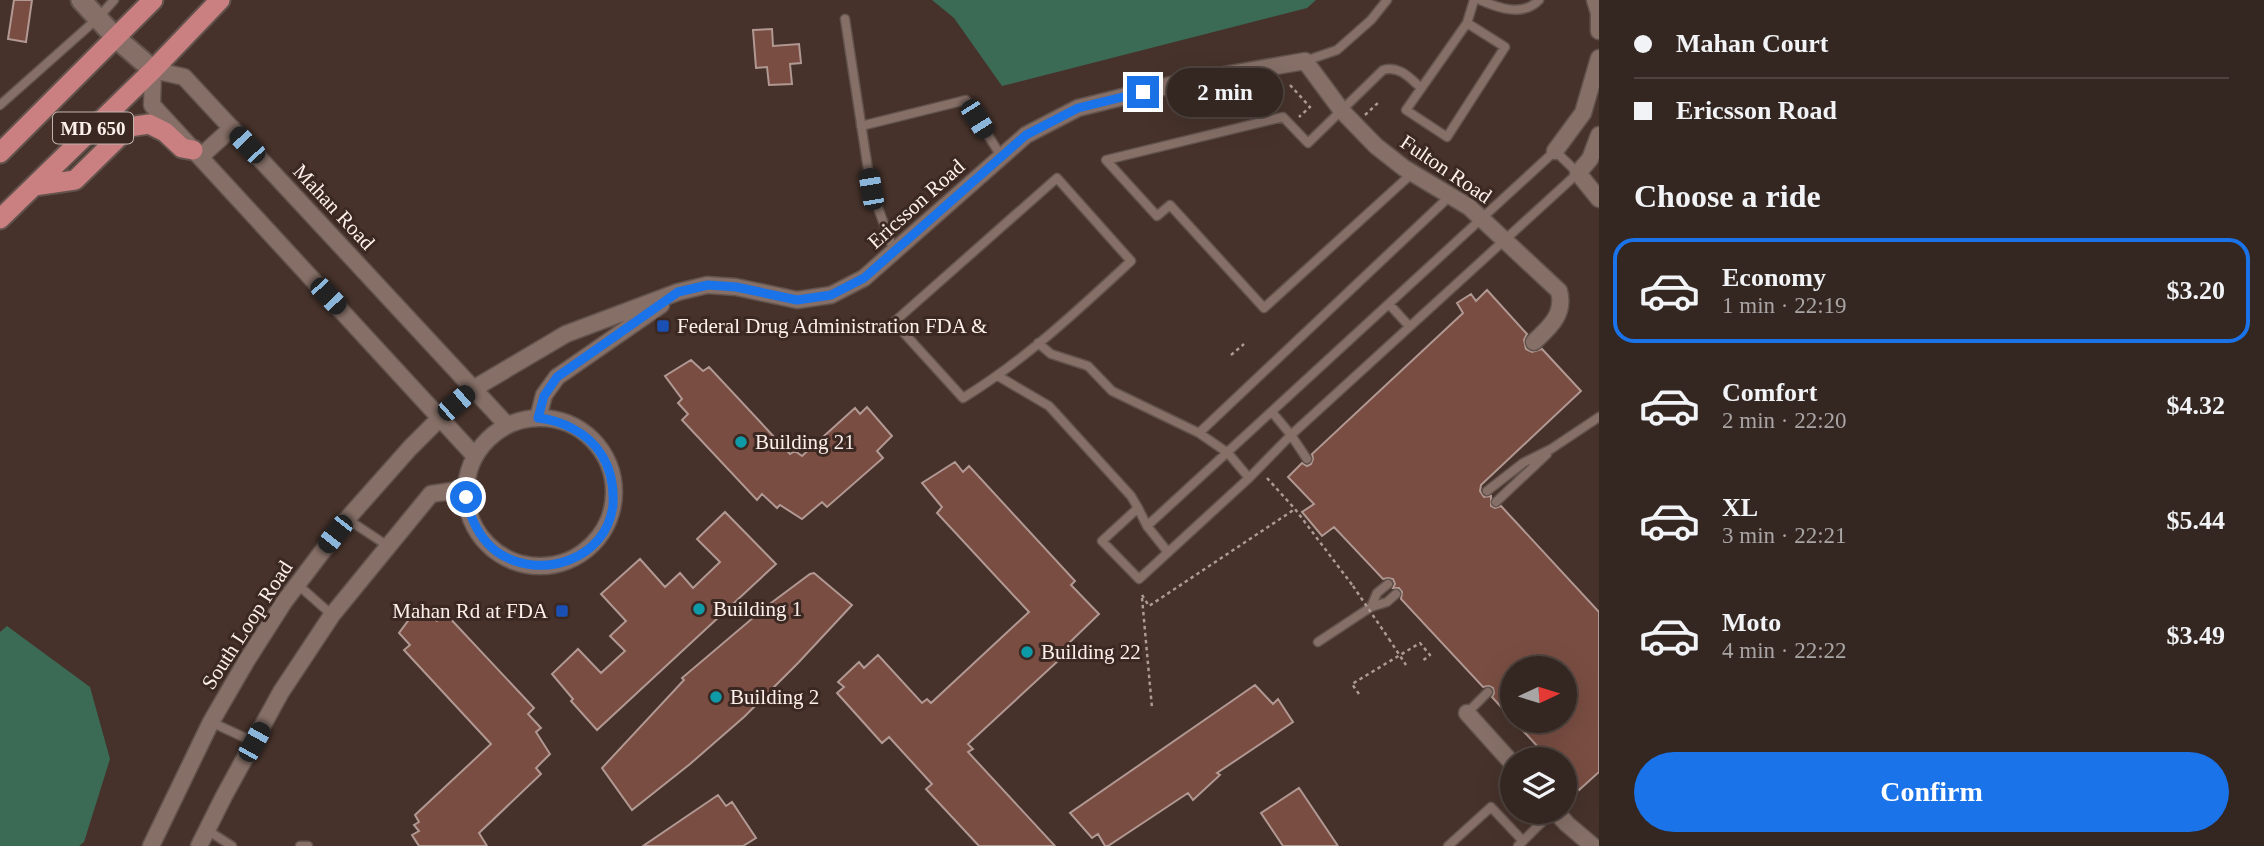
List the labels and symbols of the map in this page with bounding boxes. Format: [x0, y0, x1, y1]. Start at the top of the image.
callout: 2 min [1168, 68, 1283, 116]
route end [1127, 76, 1159, 108]
car [957, 96, 998, 142]
road number: MD 650 [53, 112, 133, 144]
car [225, 122, 270, 168]
street label: Fulton Road [1396, 130, 1496, 208]
street label: Ericsson Road [863, 154, 970, 254]
street label: Mahan Road [288, 159, 380, 255]
car [858, 166, 885, 212]
car [306, 273, 351, 319]
place label: Federal Drug Administration FDA & [677, 314, 987, 338]
marker: Federal Drug Administration FDA & [655, 318, 671, 334]
car [434, 381, 479, 425]
place label: Building 21 [755, 430, 855, 454]
marker: Building 21 [733, 434, 749, 450]
route start [450, 481, 482, 513]
car [314, 511, 357, 557]
street label: South Loop Road [197, 556, 298, 694]
place label: Building 1 [713, 597, 802, 621]
place label: Mahan Rd at FDA [392, 599, 549, 623]
marker: Building 1 [691, 601, 707, 617]
marker: Mahan Rd at FDA [554, 603, 570, 619]
place label: Building 22 [1041, 640, 1141, 664]
marker: Building 22 [1019, 644, 1035, 660]
north arrow [1500, 656, 1577, 733]
place label: Building 2 [730, 685, 819, 709]
marker: Building 2 [708, 689, 724, 705]
car [235, 719, 274, 765]

